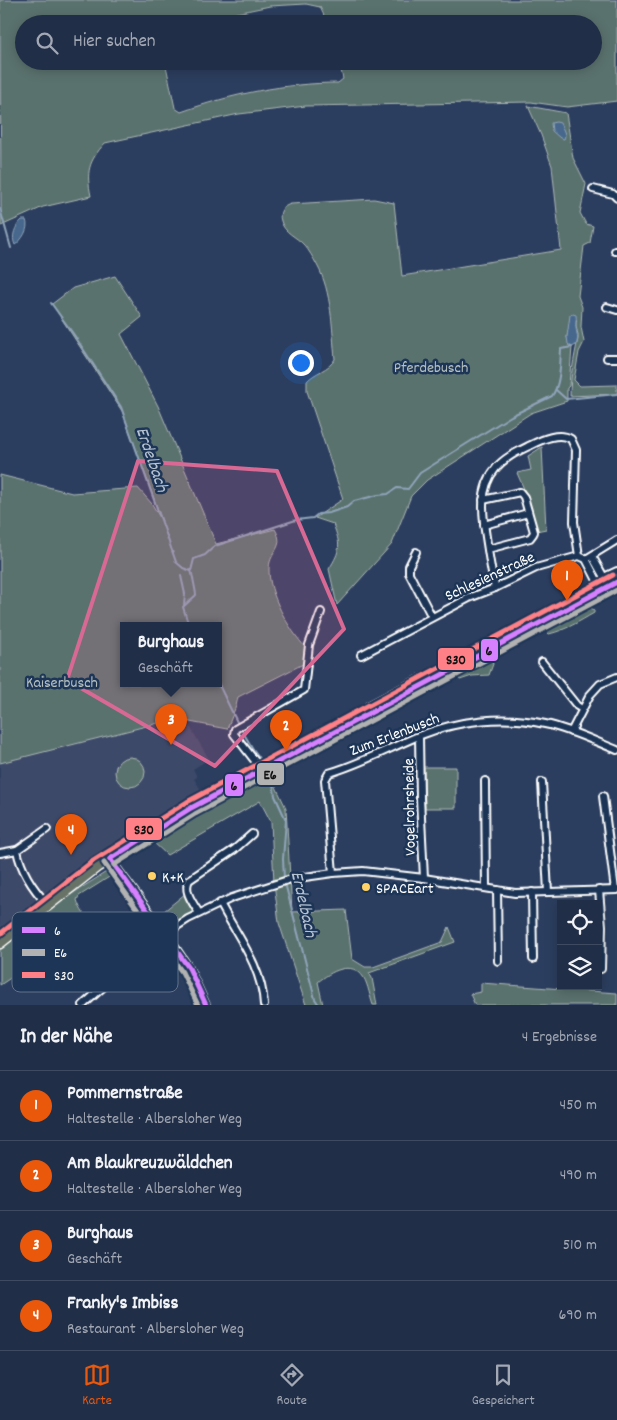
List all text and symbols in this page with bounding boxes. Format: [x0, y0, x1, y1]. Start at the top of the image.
search box [15, 15, 602, 70]
icon: search [33, 29, 61, 57]
text: Hier suchen [73, 29, 156, 56]
your location [288, 350, 314, 376]
park label: Pferdebusch [394, 357, 468, 380]
water label: Erdelbach [128, 424, 174, 496]
street label: Schlesienstraße [441, 546, 539, 608]
pin: 1 [551, 560, 583, 601]
popup [120, 622, 222, 687]
text: Burghaus [138, 630, 204, 657]
line badge: 6 [480, 638, 499, 662]
text: 6 [486, 642, 493, 662]
line badge: S30 [437, 647, 475, 671]
text: S30 [446, 651, 466, 671]
text: Geschäft [138, 657, 193, 680]
park label: Kaiserbusch [26, 672, 98, 695]
pin: 3 [155, 704, 187, 745]
street label: Zum Erlenbusch [347, 708, 443, 763]
pin: 2 [270, 710, 302, 751]
street label: Vogelrohrsheide [398, 758, 423, 856]
line badge: E6 [256, 762, 285, 786]
text: E6 [263, 766, 277, 786]
line badge: 6 [224, 773, 244, 797]
text: 6 [231, 777, 238, 797]
pin: 4 [55, 814, 87, 855]
line badge: S30 [125, 817, 163, 841]
text: S30 [134, 821, 154, 841]
place label: K+K [162, 867, 184, 890]
water label: Erdelbach [283, 869, 322, 941]
marker: K+K [146, 870, 158, 882]
place label: SPACEart [376, 878, 434, 901]
marker: SPACEart [360, 881, 372, 893]
map controls [557, 900, 602, 990]
button: locate [557, 900, 602, 945]
legend [12, 912, 178, 992]
text: 6 [54, 922, 61, 942]
text: E6 [54, 944, 67, 964]
button: layers [557, 945, 602, 990]
text: S30 [54, 967, 74, 987]
text: In der Nähe [20, 1023, 112, 1053]
text: 4 Ergebnisse [522, 1026, 597, 1049]
text: Pommernstraße [67, 1081, 183, 1108]
text: 1 [34, 1094, 38, 1117]
text: 450 m [560, 1094, 597, 1117]
text: Haltestelle · Albersloher Weg [67, 1108, 242, 1131]
text: Am Blaukreuzwäldchen [67, 1151, 233, 1178]
text: 2 [33, 1164, 40, 1187]
text: 490 m [560, 1164, 597, 1187]
text: Haltestelle · Albersloher Weg [67, 1178, 242, 1201]
text: Burghaus [67, 1221, 133, 1248]
text: 3 [32, 1234, 40, 1257]
text: 510 m [563, 1234, 597, 1257]
text: Geschäft [67, 1248, 122, 1271]
text: Franky's Imbiss [67, 1291, 178, 1318]
text: 4 [33, 1304, 39, 1327]
text: 690 m [558, 1304, 597, 1327]
text: Restaurant · Albersloher Weg [67, 1318, 244, 1341]
tab: Karte [82, 1361, 112, 1411]
tab: Route [277, 1361, 307, 1411]
tab: Gespeichert [472, 1361, 535, 1411]

